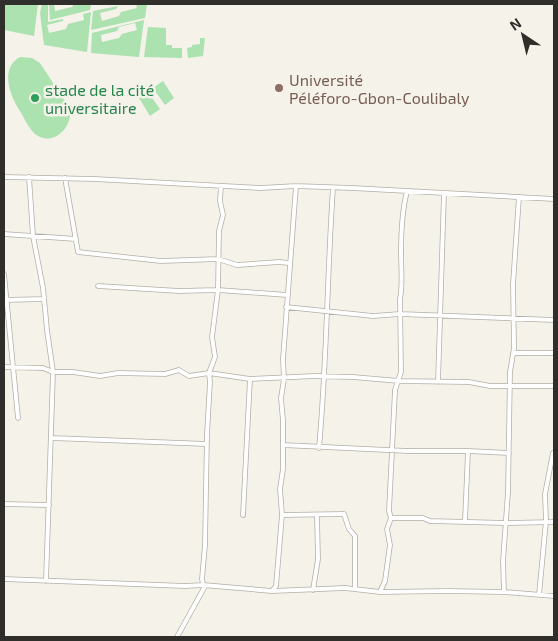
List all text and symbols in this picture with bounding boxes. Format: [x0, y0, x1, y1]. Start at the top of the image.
north arrow [498, 10, 548, 60]
text: N [506, 14, 524, 34]
place label: Université Péléforo-Gbon-Coulibaly [289, 70, 470, 107]
place label: stade de la cité universitaire [45, 80, 154, 117]
marker: Université Péléforo-Gbon-Coulibaly [273, 82, 285, 94]
marker: stade de la cité universitaire [29, 92, 41, 104]

